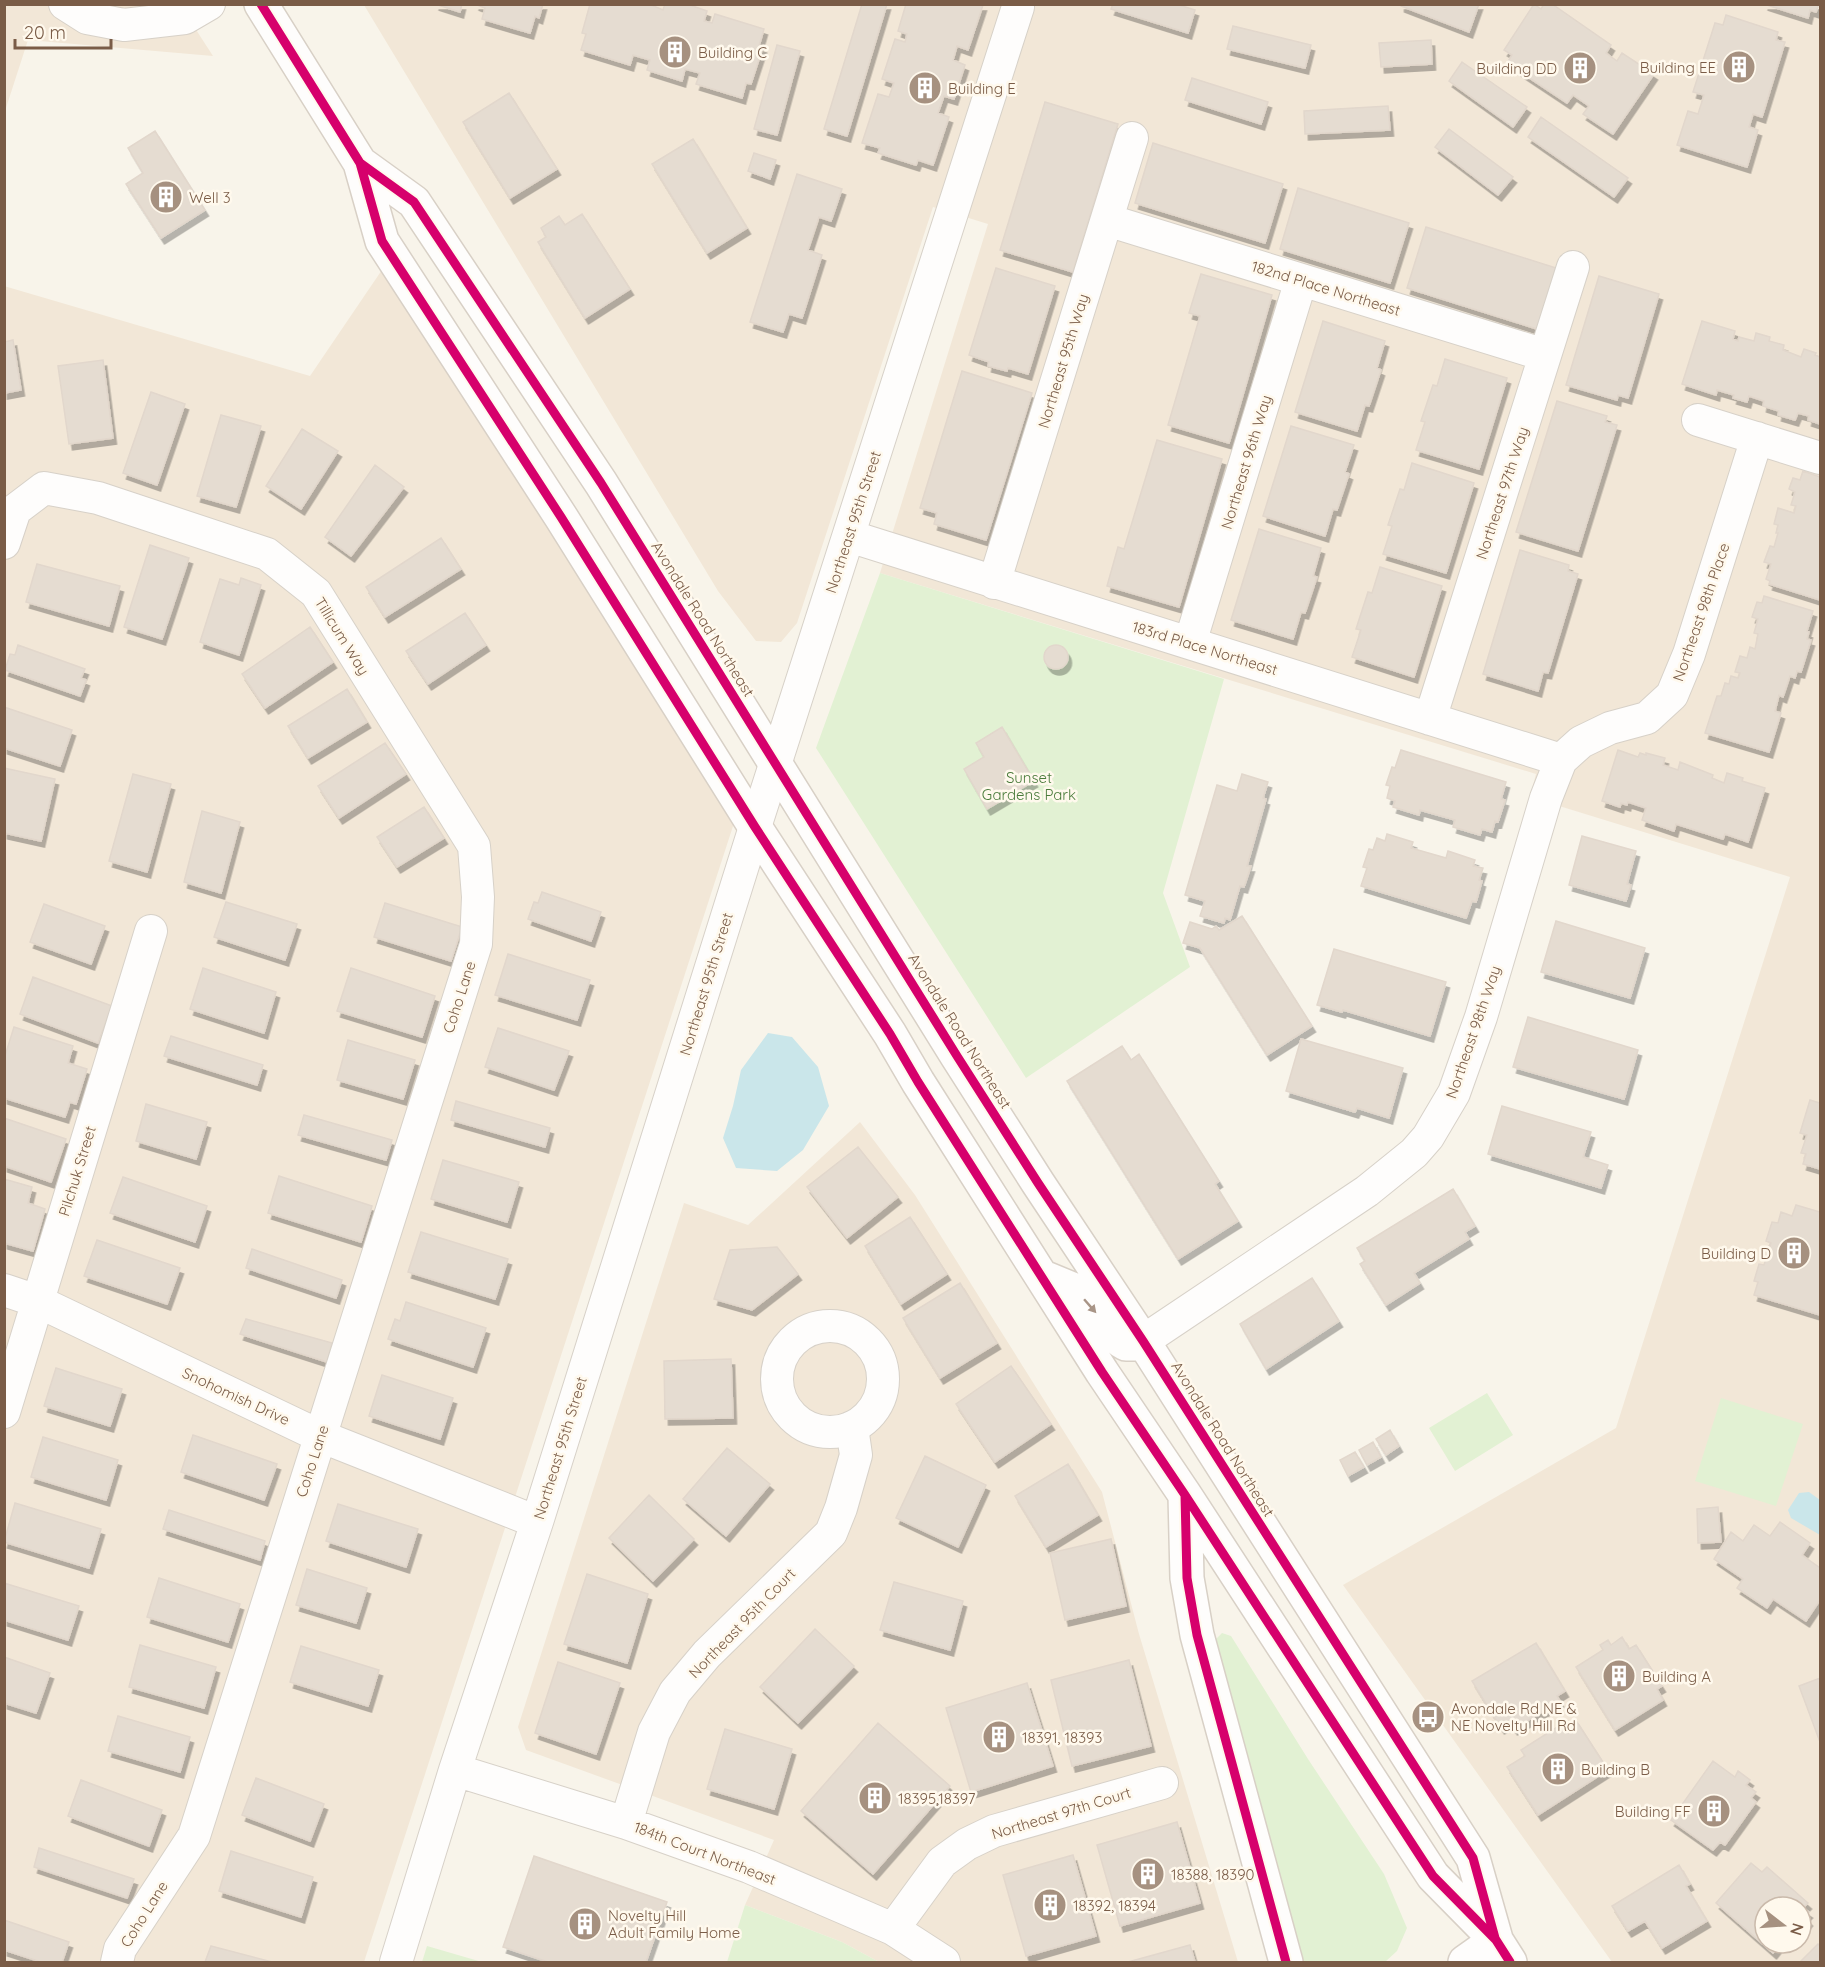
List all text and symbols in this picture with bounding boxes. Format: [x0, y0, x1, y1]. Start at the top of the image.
scale bar [15, 12, 111, 50]
text: 20 m [24, 21, 66, 44]
building icon: Building C [657, 34, 693, 70]
place label: Building C [698, 43, 767, 62]
building icon: Building EE [1721, 49, 1757, 85]
building icon: Building DD [1562, 50, 1598, 86]
place label: Building EE [1640, 58, 1716, 77]
place label: Building DD [1476, 59, 1557, 78]
building icon: Building E [907, 70, 943, 106]
place label: Building E [948, 79, 1016, 98]
building icon: Well 3 [148, 179, 184, 215]
place label: Well 3 [189, 188, 231, 207]
street label: 182nd Place Northeast [1249, 256, 1403, 320]
street label: Northeast 95th Way [1034, 292, 1092, 430]
street label: Northeast 96th Way [1217, 393, 1275, 531]
street label: Northeast 97th Way [1472, 424, 1532, 562]
street label: Northeast 95th Street [821, 448, 885, 596]
street label: Avondale Road Northeast [647, 538, 759, 700]
street label: Northeast 98th Place [1668, 540, 1734, 684]
street label: Tillicum Way [311, 593, 373, 679]
street label: 183rd Place Northeast [1130, 617, 1280, 679]
park label: Sunset Gardens Park [982, 768, 1076, 804]
street label: Northeast 95th Street [675, 910, 737, 1058]
street label: Avondale Road Northeast [904, 950, 1016, 1112]
street label: Coho Lane [438, 959, 480, 1035]
street label: Northeast 98th Way [1441, 963, 1505, 1101]
street label: Pilchuk Street [54, 1124, 100, 1218]
building icon: Building D [1776, 1235, 1812, 1271]
place label: Building D [1701, 1244, 1771, 1263]
one-way arrow [1084, 1298, 1097, 1314]
street label: Avondale Road Northeast [1167, 1358, 1279, 1520]
street label: Snohomish Drive [179, 1363, 293, 1429]
street label: Northeast 95th Street [529, 1374, 591, 1522]
street label: Coho Lane [291, 1423, 333, 1499]
street label: Northeast 95th Court [685, 1564, 799, 1682]
building icon: Building A [1601, 1658, 1637, 1694]
place label: Building A [1642, 1667, 1711, 1686]
bus stop icon: Avondale Rd NE & NE Novelty Hill Rd [1410, 1699, 1446, 1735]
place label: Avondale Rd NE & NE Novelty Hill Rd [1451, 1699, 1577, 1735]
building icon: 18391, 18393 [981, 1719, 1017, 1755]
place label: 18391, 18393 [1022, 1728, 1102, 1747]
building icon: Building B [1540, 1751, 1576, 1787]
place label: Building B [1581, 1760, 1650, 1779]
building icon: 18395,18397 [857, 1780, 893, 1816]
street label: Northeast 97th Court [989, 1783, 1133, 1843]
place label: 18395,18397 [898, 1789, 976, 1808]
building icon: Building FF [1696, 1793, 1732, 1829]
place label: Building FF [1615, 1802, 1691, 1821]
street label: 184th Court Northeast [631, 1817, 779, 1889]
building icon: 18388, 18390 [1130, 1856, 1166, 1892]
place label: 18388, 18390 [1171, 1865, 1255, 1884]
street label: Coho Lane [116, 1877, 172, 1951]
building icon: 18392, 18394 [1032, 1887, 1068, 1923]
north arrow [1753, 1895, 1813, 1955]
place label: 18392, 18394 [1073, 1896, 1156, 1915]
building icon: Novelty Hill Adult Family Home [567, 1906, 603, 1942]
place label: Novelty Hill Adult Family Home [608, 1906, 740, 1942]
text: N [1786, 1921, 1809, 1938]

